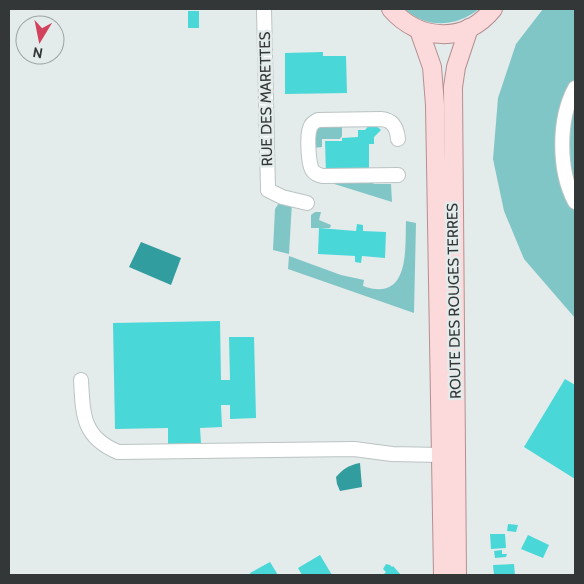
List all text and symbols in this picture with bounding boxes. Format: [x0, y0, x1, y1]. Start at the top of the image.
north arrow [15, 15, 65, 65]
street label: RUE DES MARETTES [256, 31, 276, 167]
text: N [31, 43, 44, 63]
street label: ROUTE DES ROUGES TERRES [443, 203, 465, 399]

